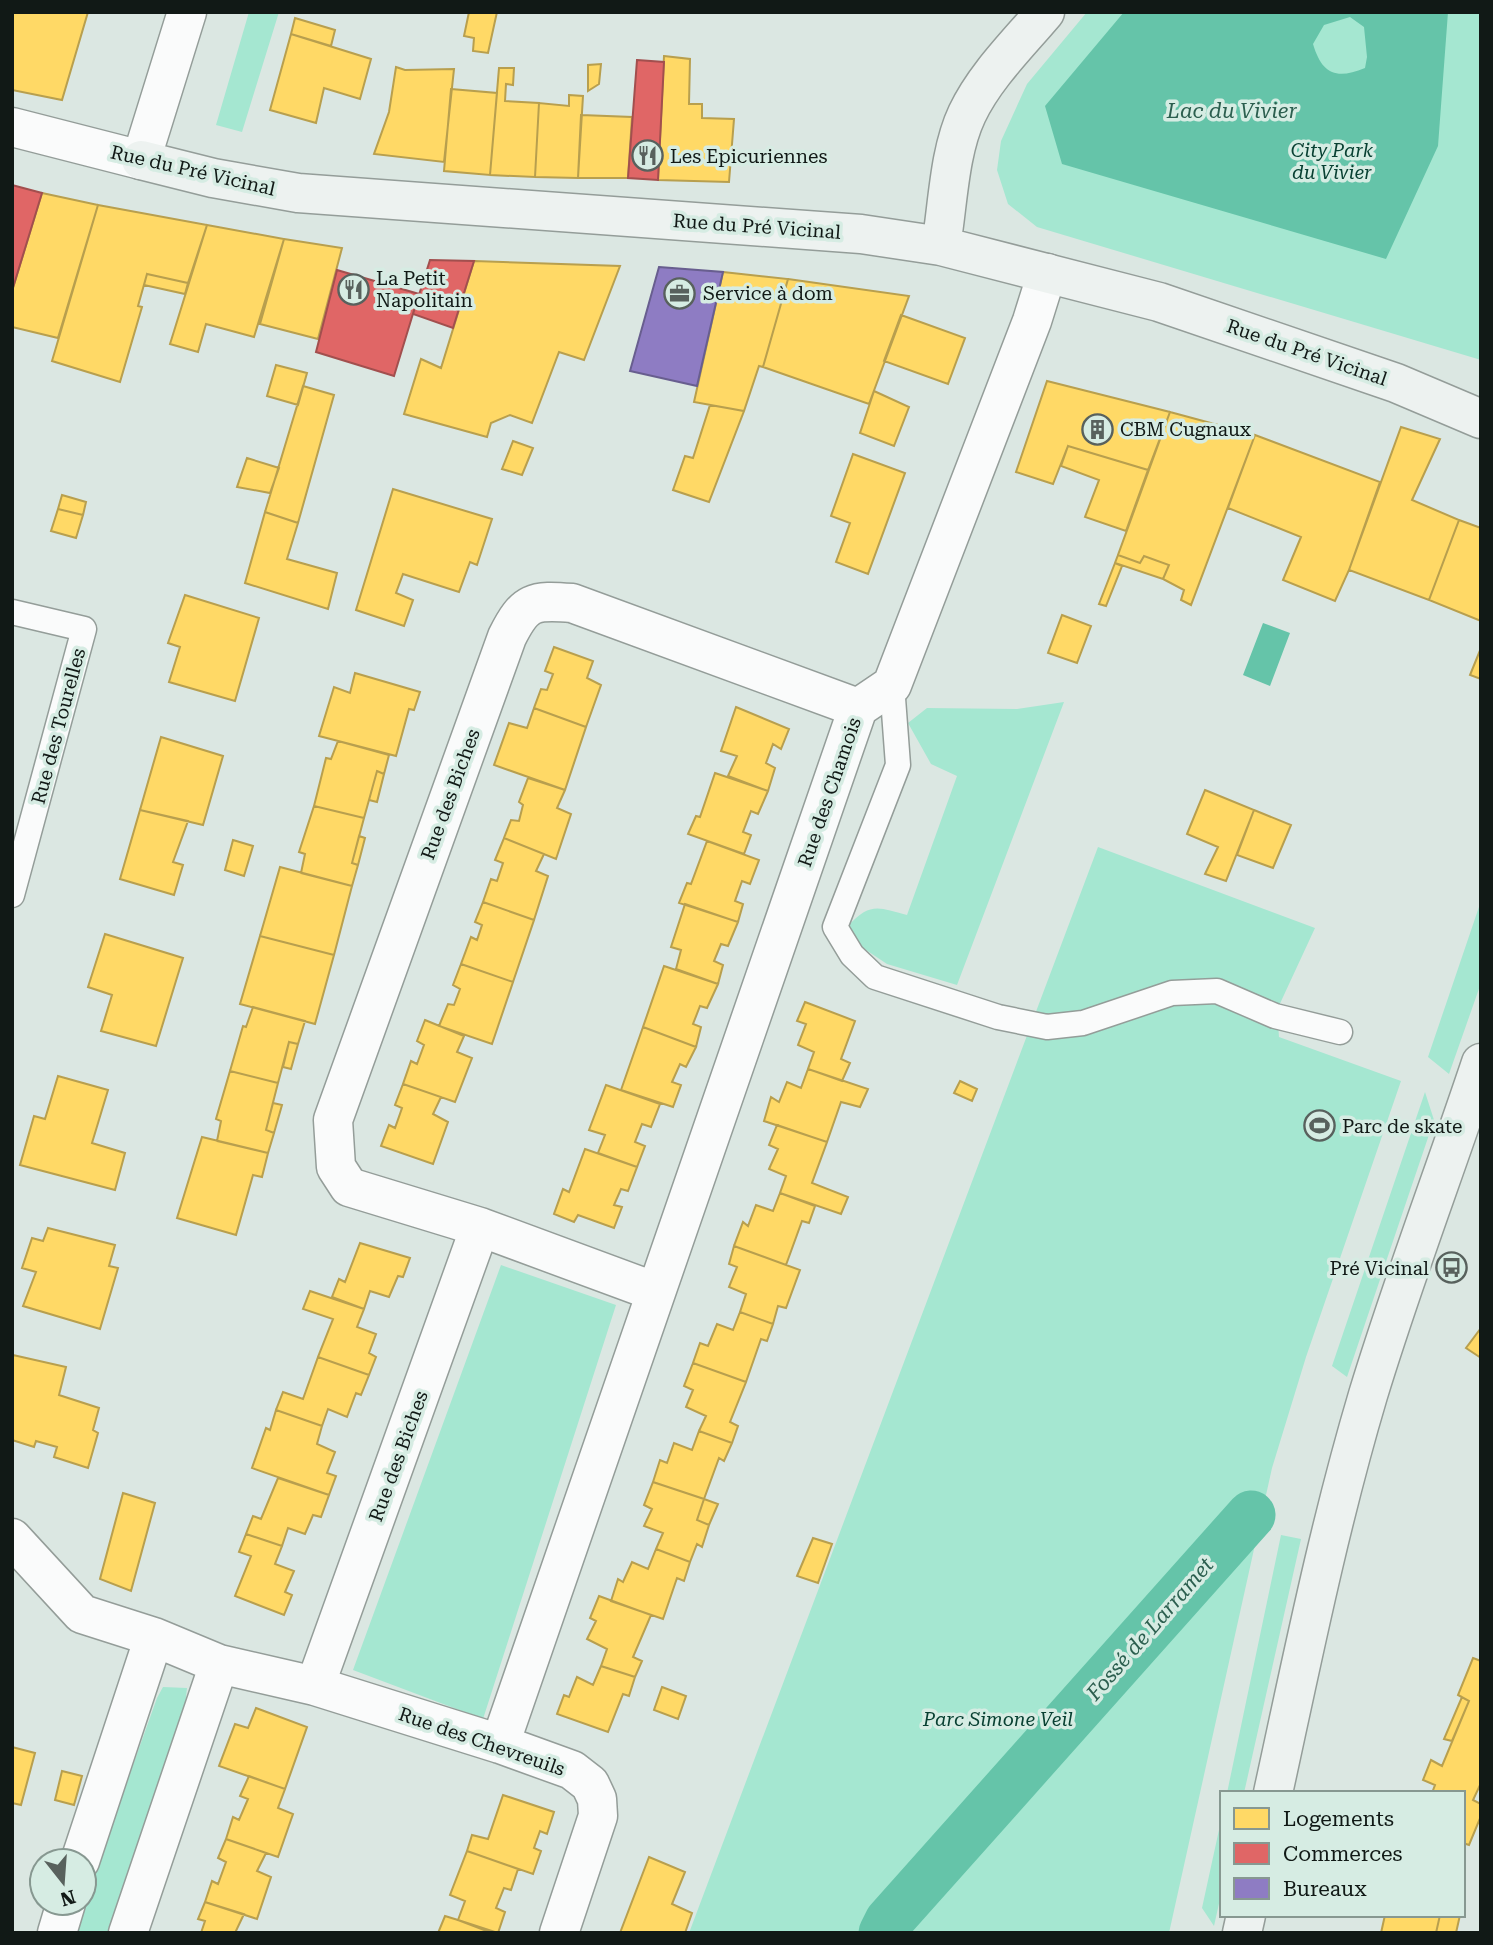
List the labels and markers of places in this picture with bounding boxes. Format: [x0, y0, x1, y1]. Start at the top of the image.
restaurant icon: Les Epicuriennes [630, 139, 664, 173]
place label: Les Epicuriennes [670, 145, 828, 168]
place label: La Petit Napolitain [376, 267, 473, 312]
restaurant icon: La Petit Napolitain [336, 272, 370, 306]
office icon: Service à dom [663, 276, 697, 310]
place label: Service à dom [703, 282, 833, 305]
building icon: CBM Cugnaux [1080, 412, 1114, 446]
place label: CBM Cugnaux [1120, 418, 1251, 441]
sports icon: Parc de skate [1302, 1109, 1336, 1143]
place label: Parc de skate [1342, 1115, 1462, 1138]
bus stop icon: Pré Vicinal [1435, 1251, 1469, 1285]
place label: Pré Vicinal [1329, 1257, 1429, 1280]

